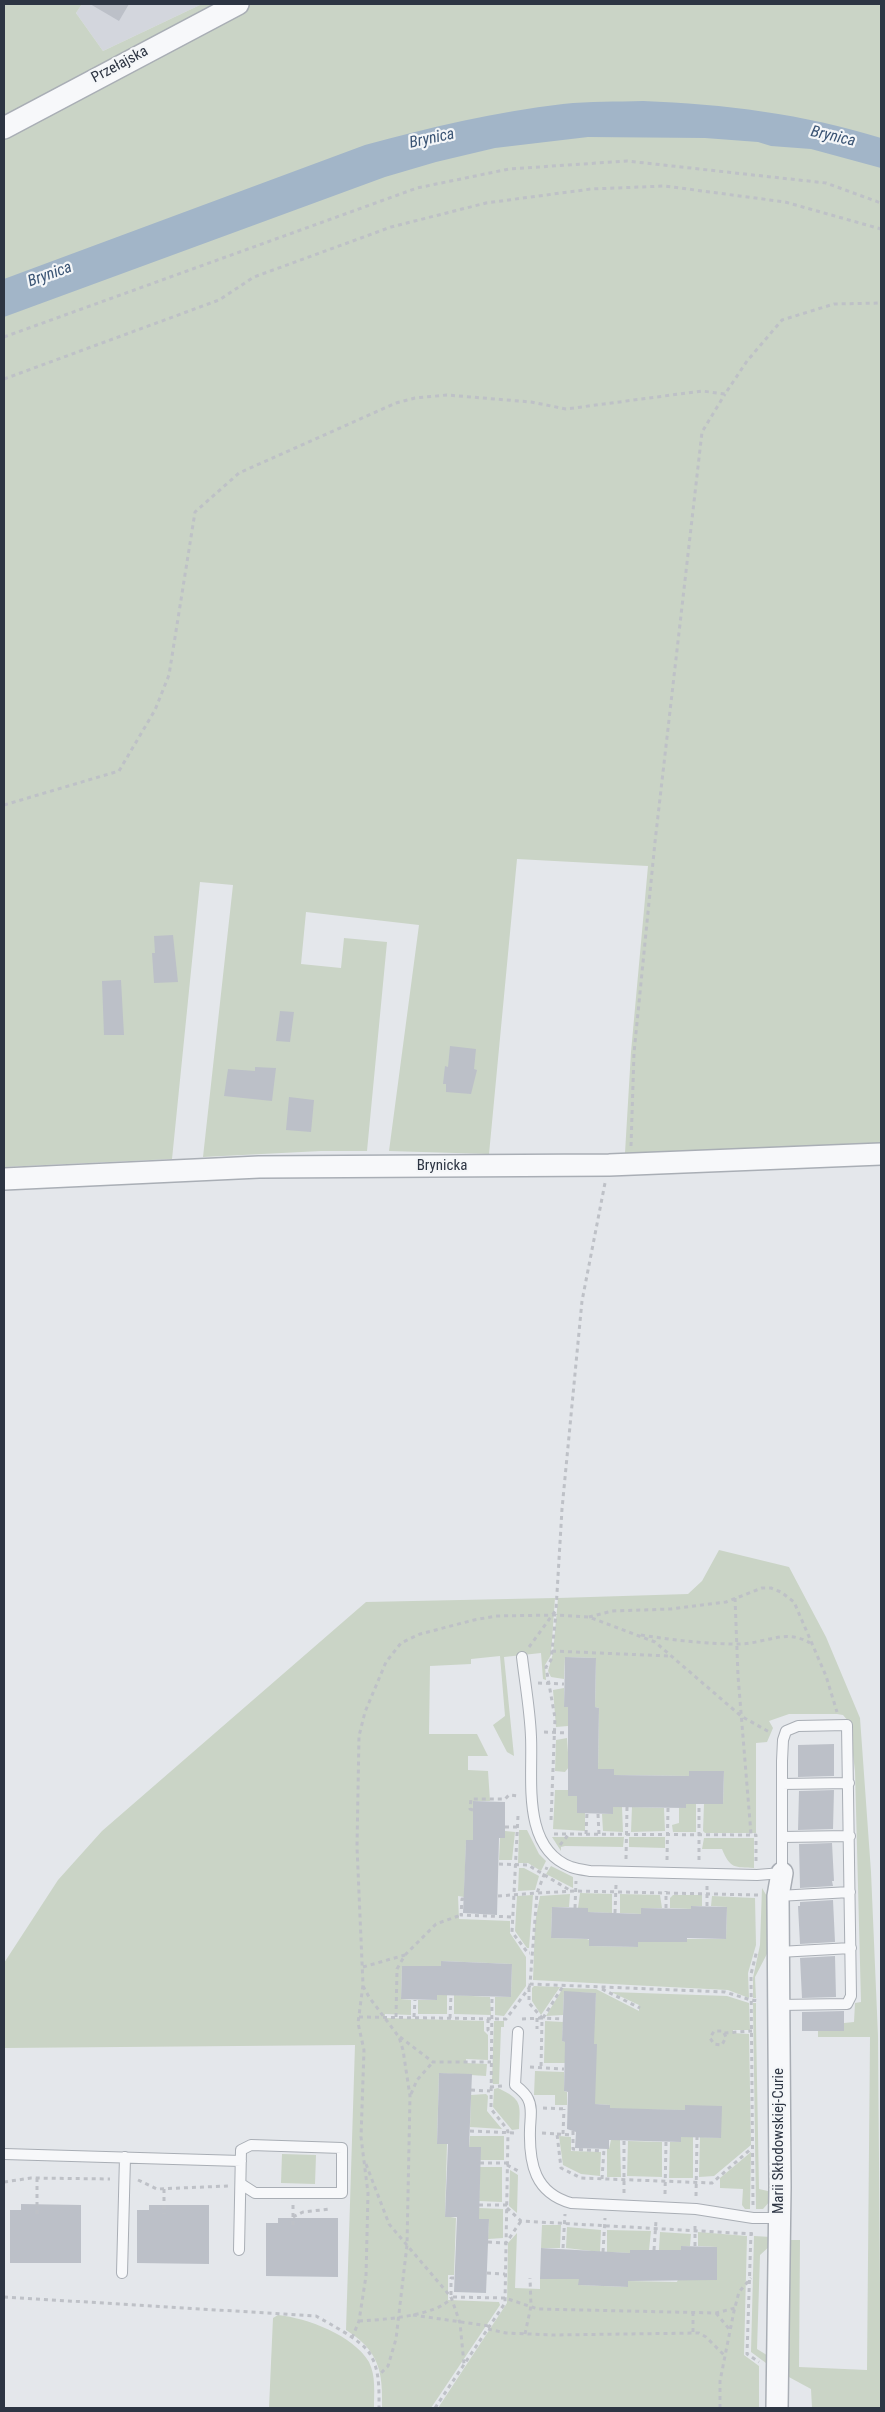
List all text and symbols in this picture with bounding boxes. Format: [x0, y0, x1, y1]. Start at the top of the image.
street label: Przełajska [89, 43, 151, 87]
water label: Brynica [809, 123, 857, 151]
water label: Brynica [408, 125, 456, 153]
water label: Brynica [25, 258, 75, 292]
street label: Brynicka [417, 1157, 467, 1175]
street label: Marii Skłodowskiej-Curie [770, 2068, 788, 2214]

